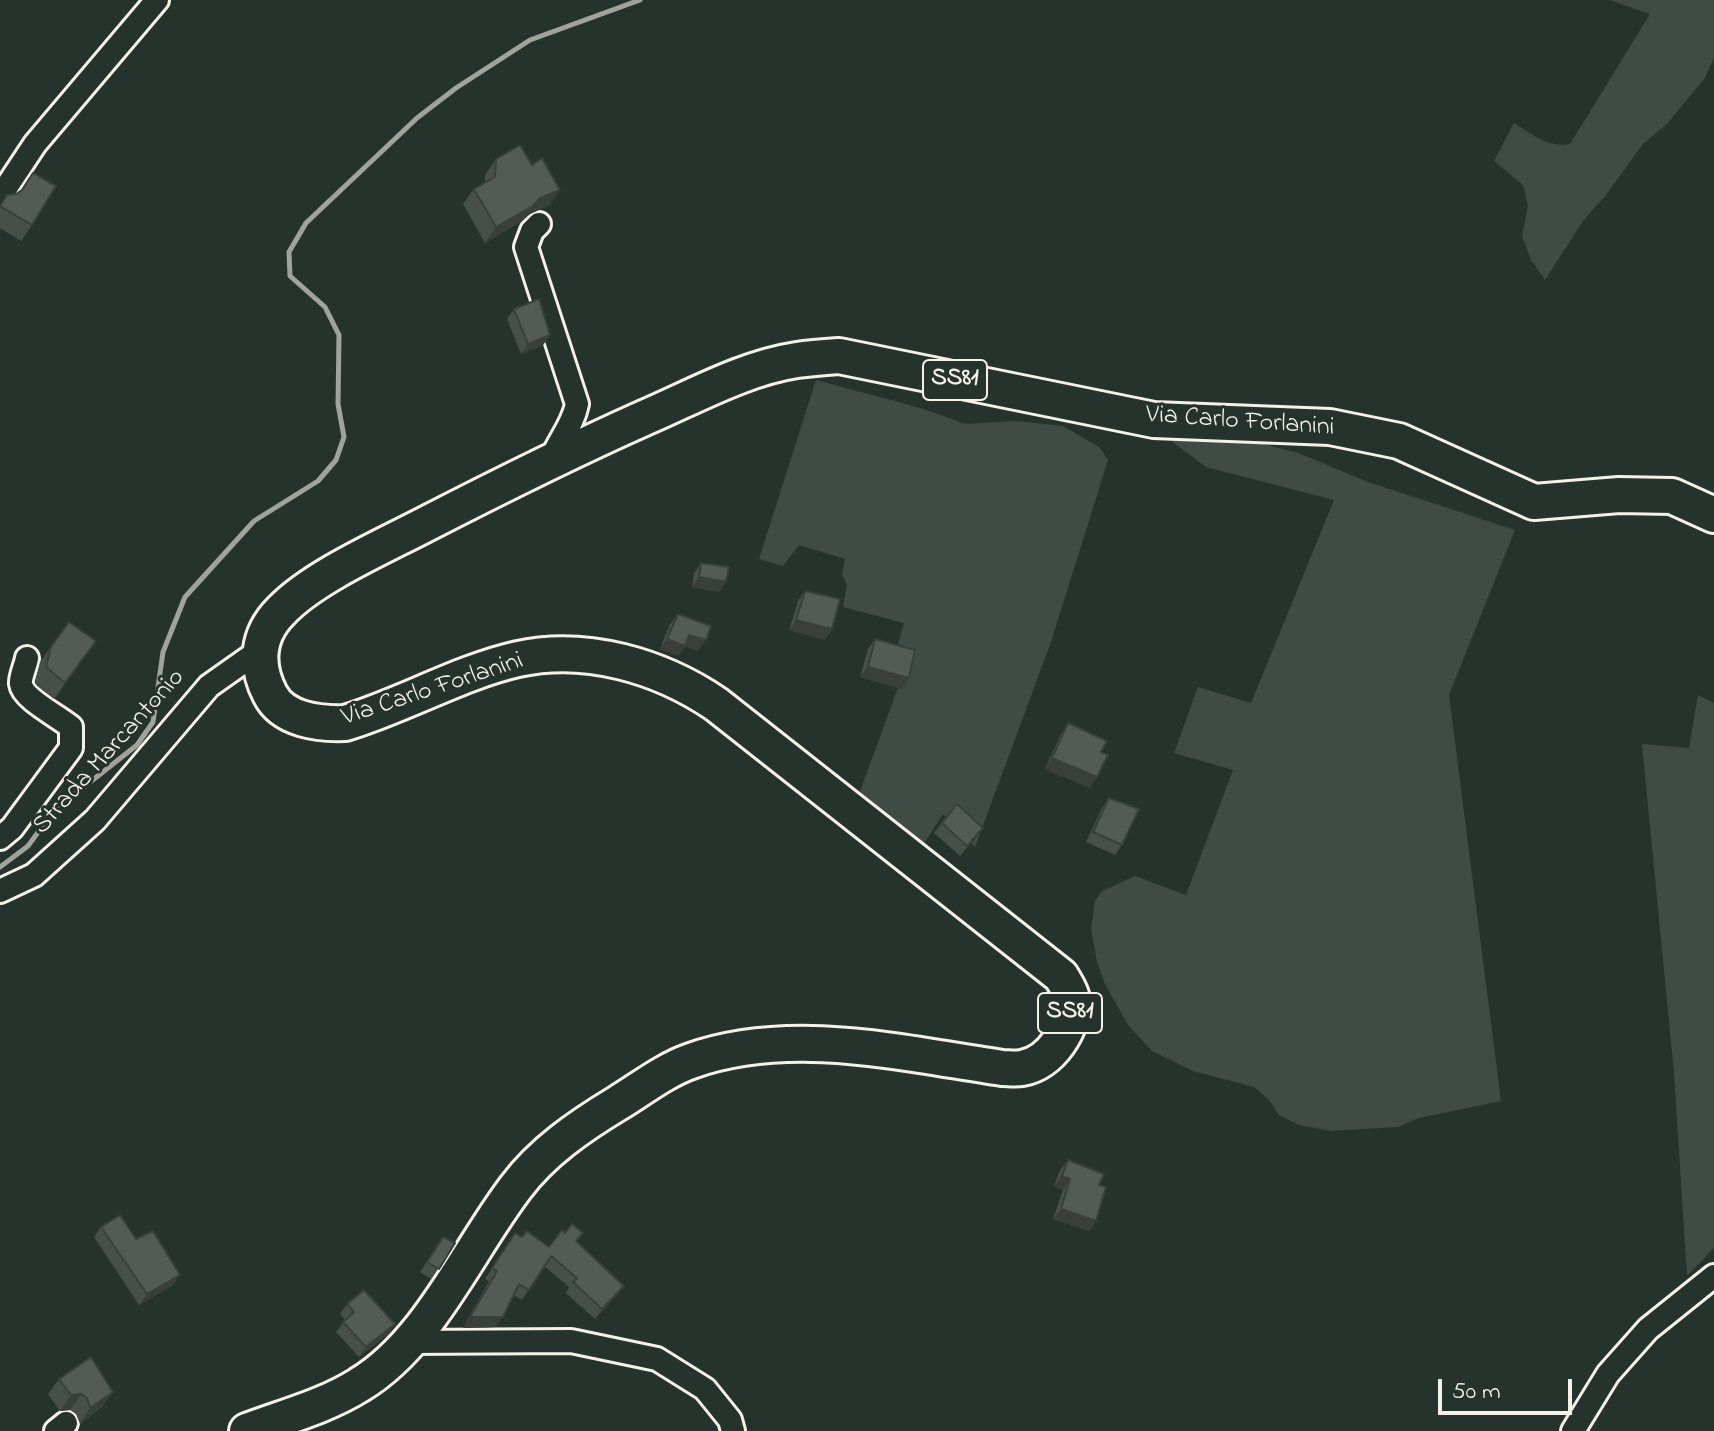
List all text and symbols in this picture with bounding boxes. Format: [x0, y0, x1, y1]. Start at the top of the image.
road number: SS81 [923, 360, 987, 400]
street label: Via Carlo Forlanini [1145, 401, 1335, 445]
street label: Via Carlo Forlanini [338, 647, 528, 735]
street label: Strada Marcantonio [27, 664, 193, 842]
road number: SS81 [1038, 993, 1102, 1033]
scale bar [1442, 1363, 1576, 1413]
text: 50 m [1452, 1375, 1501, 1410]

